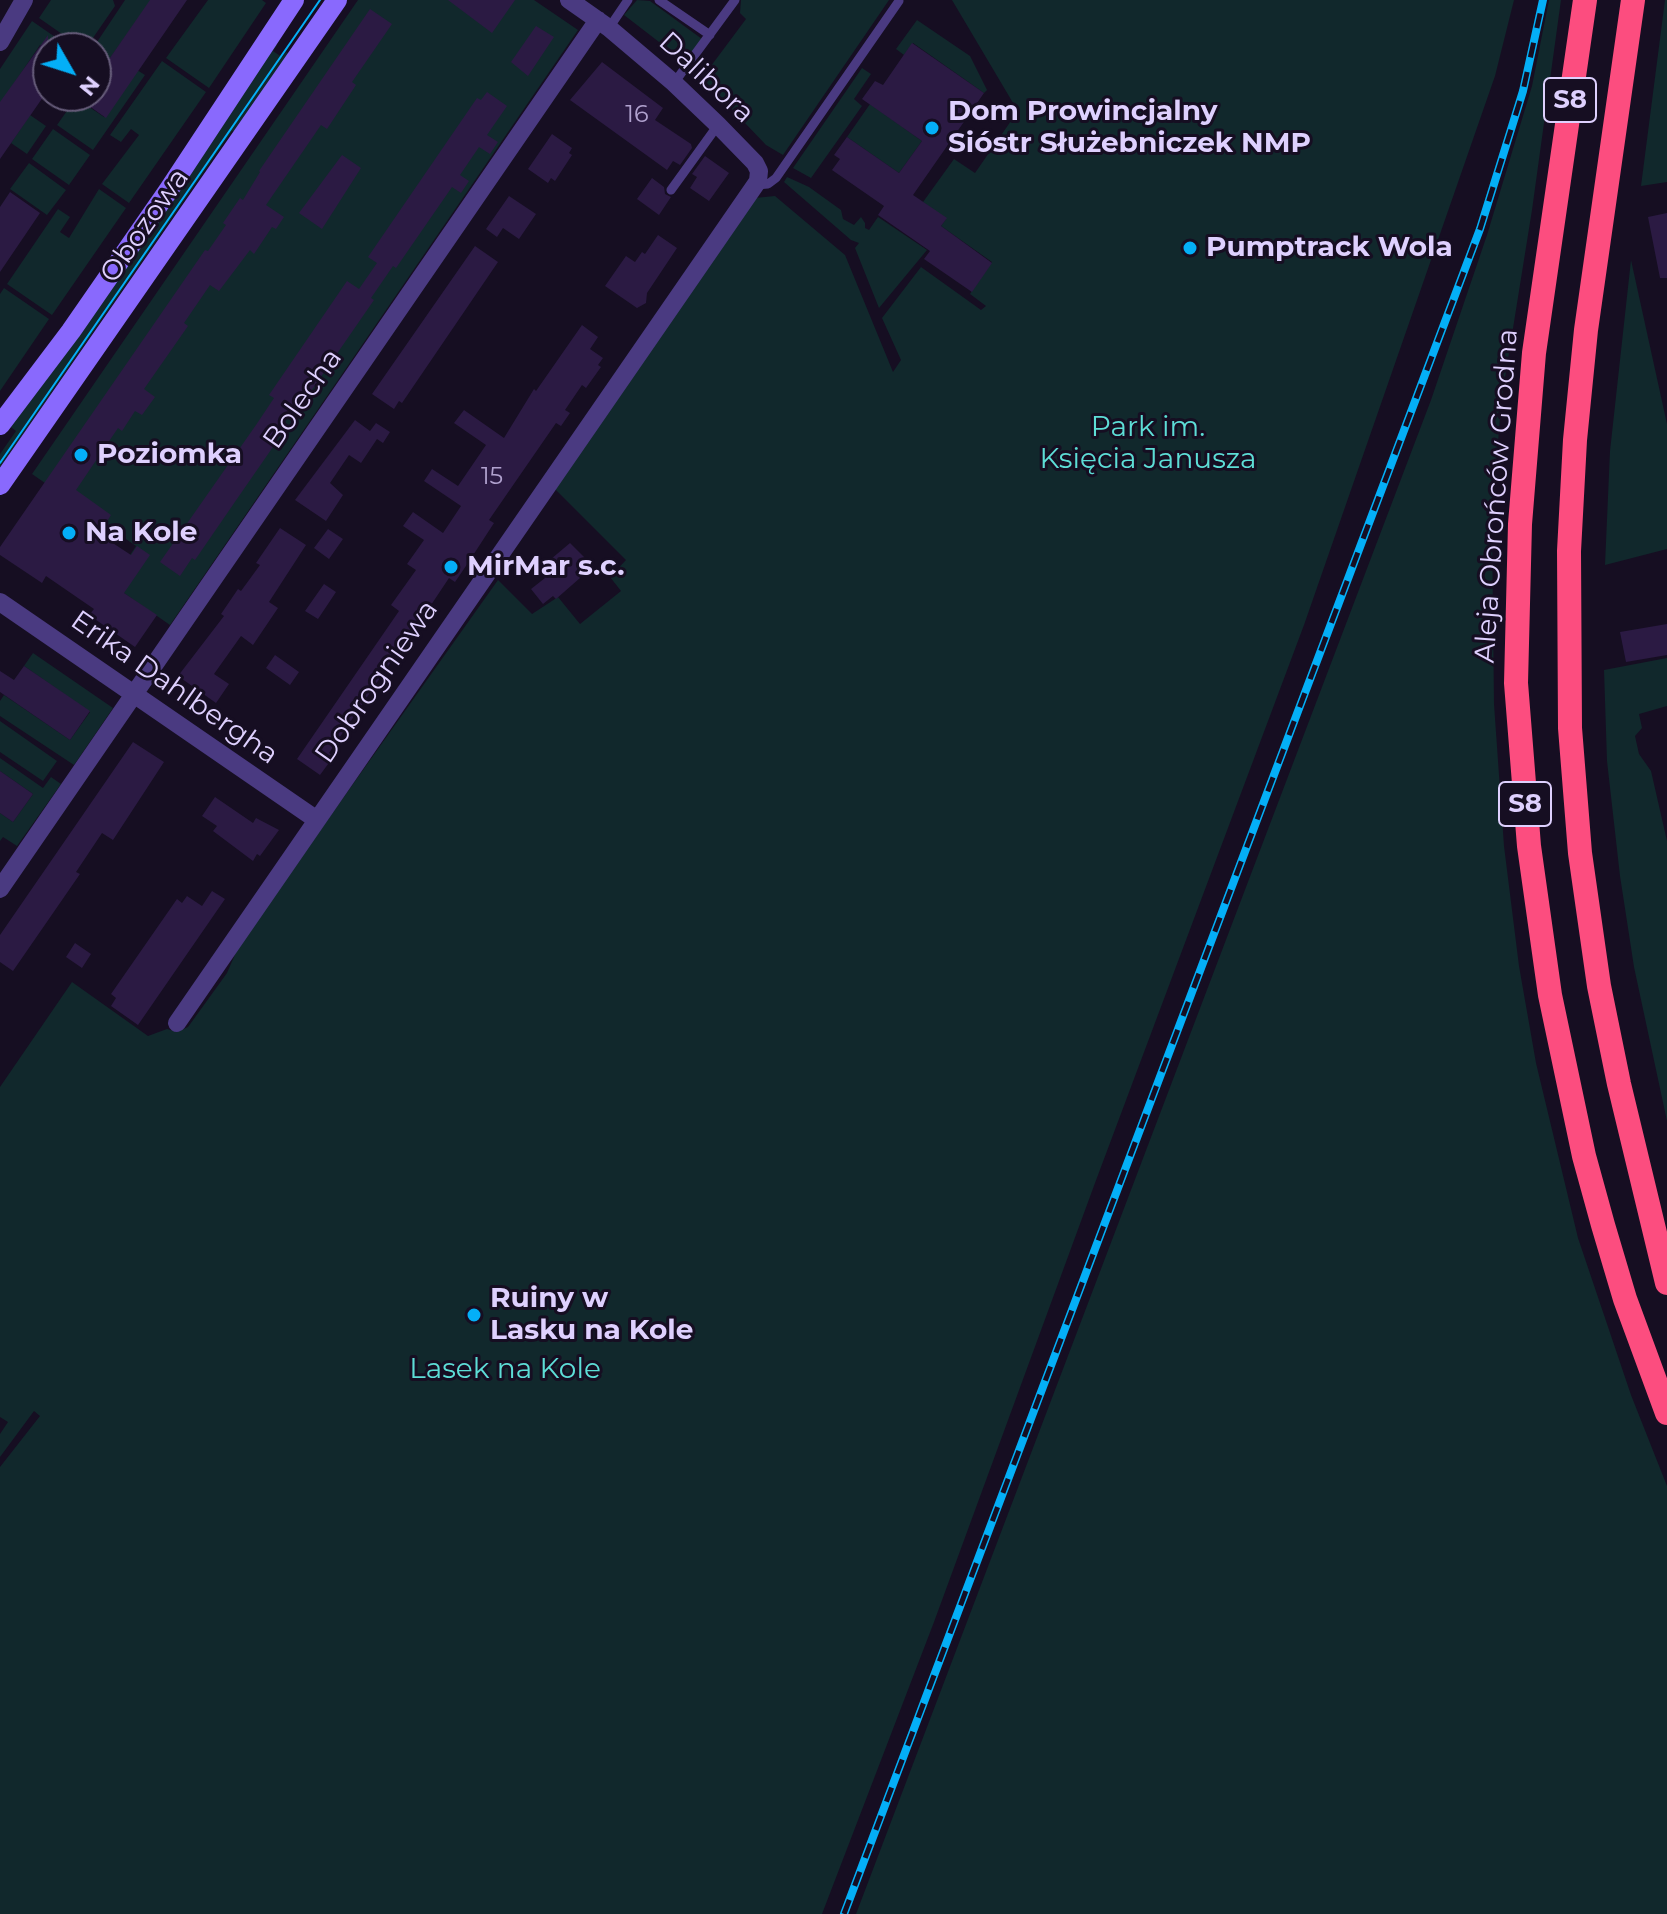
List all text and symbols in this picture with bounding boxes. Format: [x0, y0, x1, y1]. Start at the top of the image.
street label: Dalibora [651, 26, 761, 130]
north arrow [32, 32, 112, 112]
text: N [73, 71, 106, 102]
road number: S8 [1544, 78, 1596, 122]
place label: Dom Prowincjalny Sióstr Służebniczek NMP [948, 95, 1311, 161]
house number: 16 [625, 101, 649, 129]
marker: Dom Prowincjalny Sióstr Służebniczek NMP [923, 119, 941, 137]
street label: Obozowa [94, 162, 196, 290]
place label: Pumptrack Wola [1206, 231, 1453, 265]
marker: Pumptrack Wola [1181, 239, 1199, 257]
street label: Aleja Obrońców Grodna [1469, 328, 1525, 664]
street label: Bolecha [257, 343, 349, 455]
park label: Park im. Księcia Janusza [1039, 411, 1257, 477]
place label: Poziomka [97, 438, 242, 472]
marker: Poziomka [72, 446, 90, 464]
house number: 15 [481, 463, 503, 491]
place label: Na Kole [85, 516, 197, 550]
marker: Na Kole [60, 524, 78, 542]
place label: MirMar s.c. [467, 550, 625, 584]
marker: MirMar s.c. [442, 558, 460, 576]
street label: Dobrogniewa [308, 594, 446, 770]
street label: Erika Dahlbergha [64, 604, 284, 772]
road number: S8 [1499, 782, 1551, 826]
place label: Ruiny w Lasku na Kole [490, 1282, 693, 1348]
marker: Ruiny w Lasku na Kole [465, 1306, 483, 1324]
park label: Lasek na Kole [409, 1353, 601, 1387]

